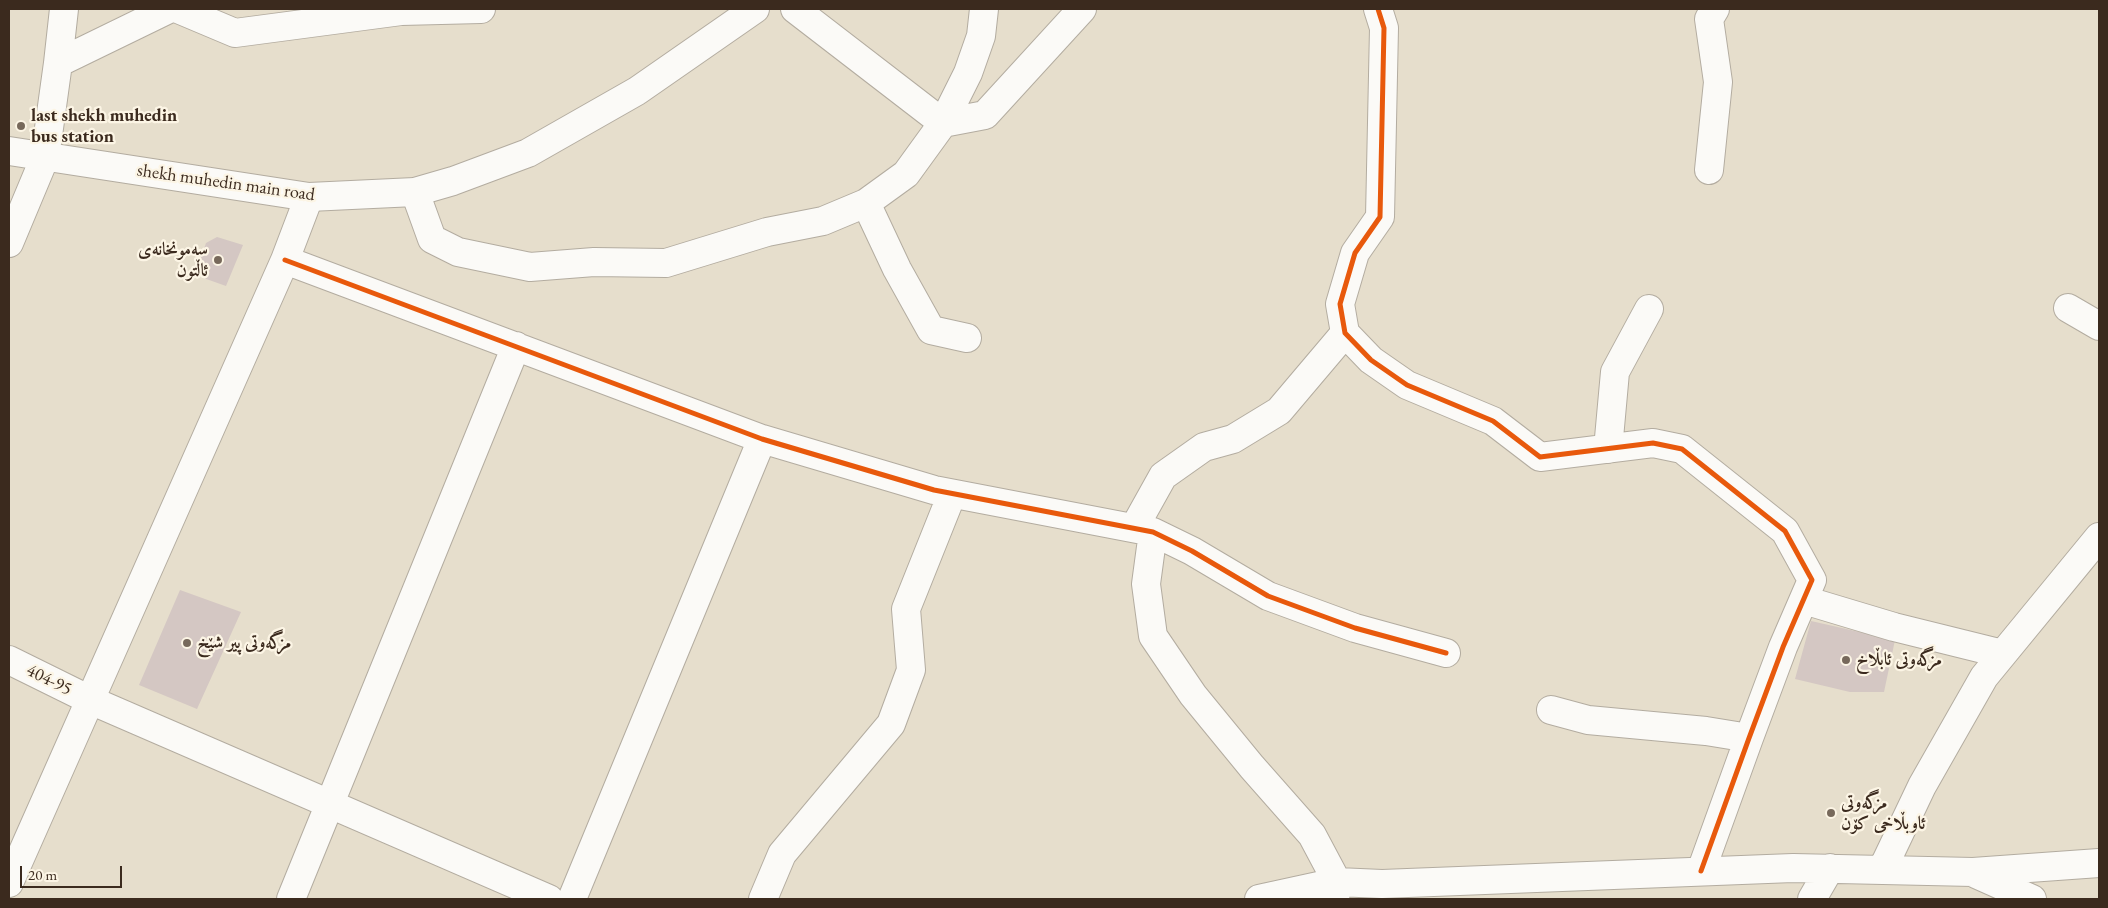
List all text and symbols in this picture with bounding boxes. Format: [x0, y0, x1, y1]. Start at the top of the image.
place label: last shekh muhedin bus station [31, 105, 177, 148]
marker: last shekh muhedin bus station [15, 120, 27, 132]
street label: shekh muhedin main road [136, 160, 316, 206]
place label: سەمونخانەی ئاڵتون [138, 239, 208, 282]
marker: سەمونخانەی ئاڵتون [212, 254, 224, 266]
place label: مزگەوتی پیر شێخ [197, 632, 291, 654]
marker: مزگەوتی پیر شێخ [181, 637, 193, 649]
place label: مزگەوتی ئابڵاخ [1856, 649, 1942, 671]
marker: مزگەوتی ئابڵاخ [1840, 654, 1852, 666]
street label: 404-95 [23, 660, 75, 700]
place label: مزگەوتی ئاوبڵاخی کۆن [1841, 792, 1925, 834]
marker: مزگەوتی ئاوبڵاخی کۆن [1825, 807, 1837, 819]
scale bar [22, 856, 125, 888]
text: 20 m [28, 865, 57, 884]

